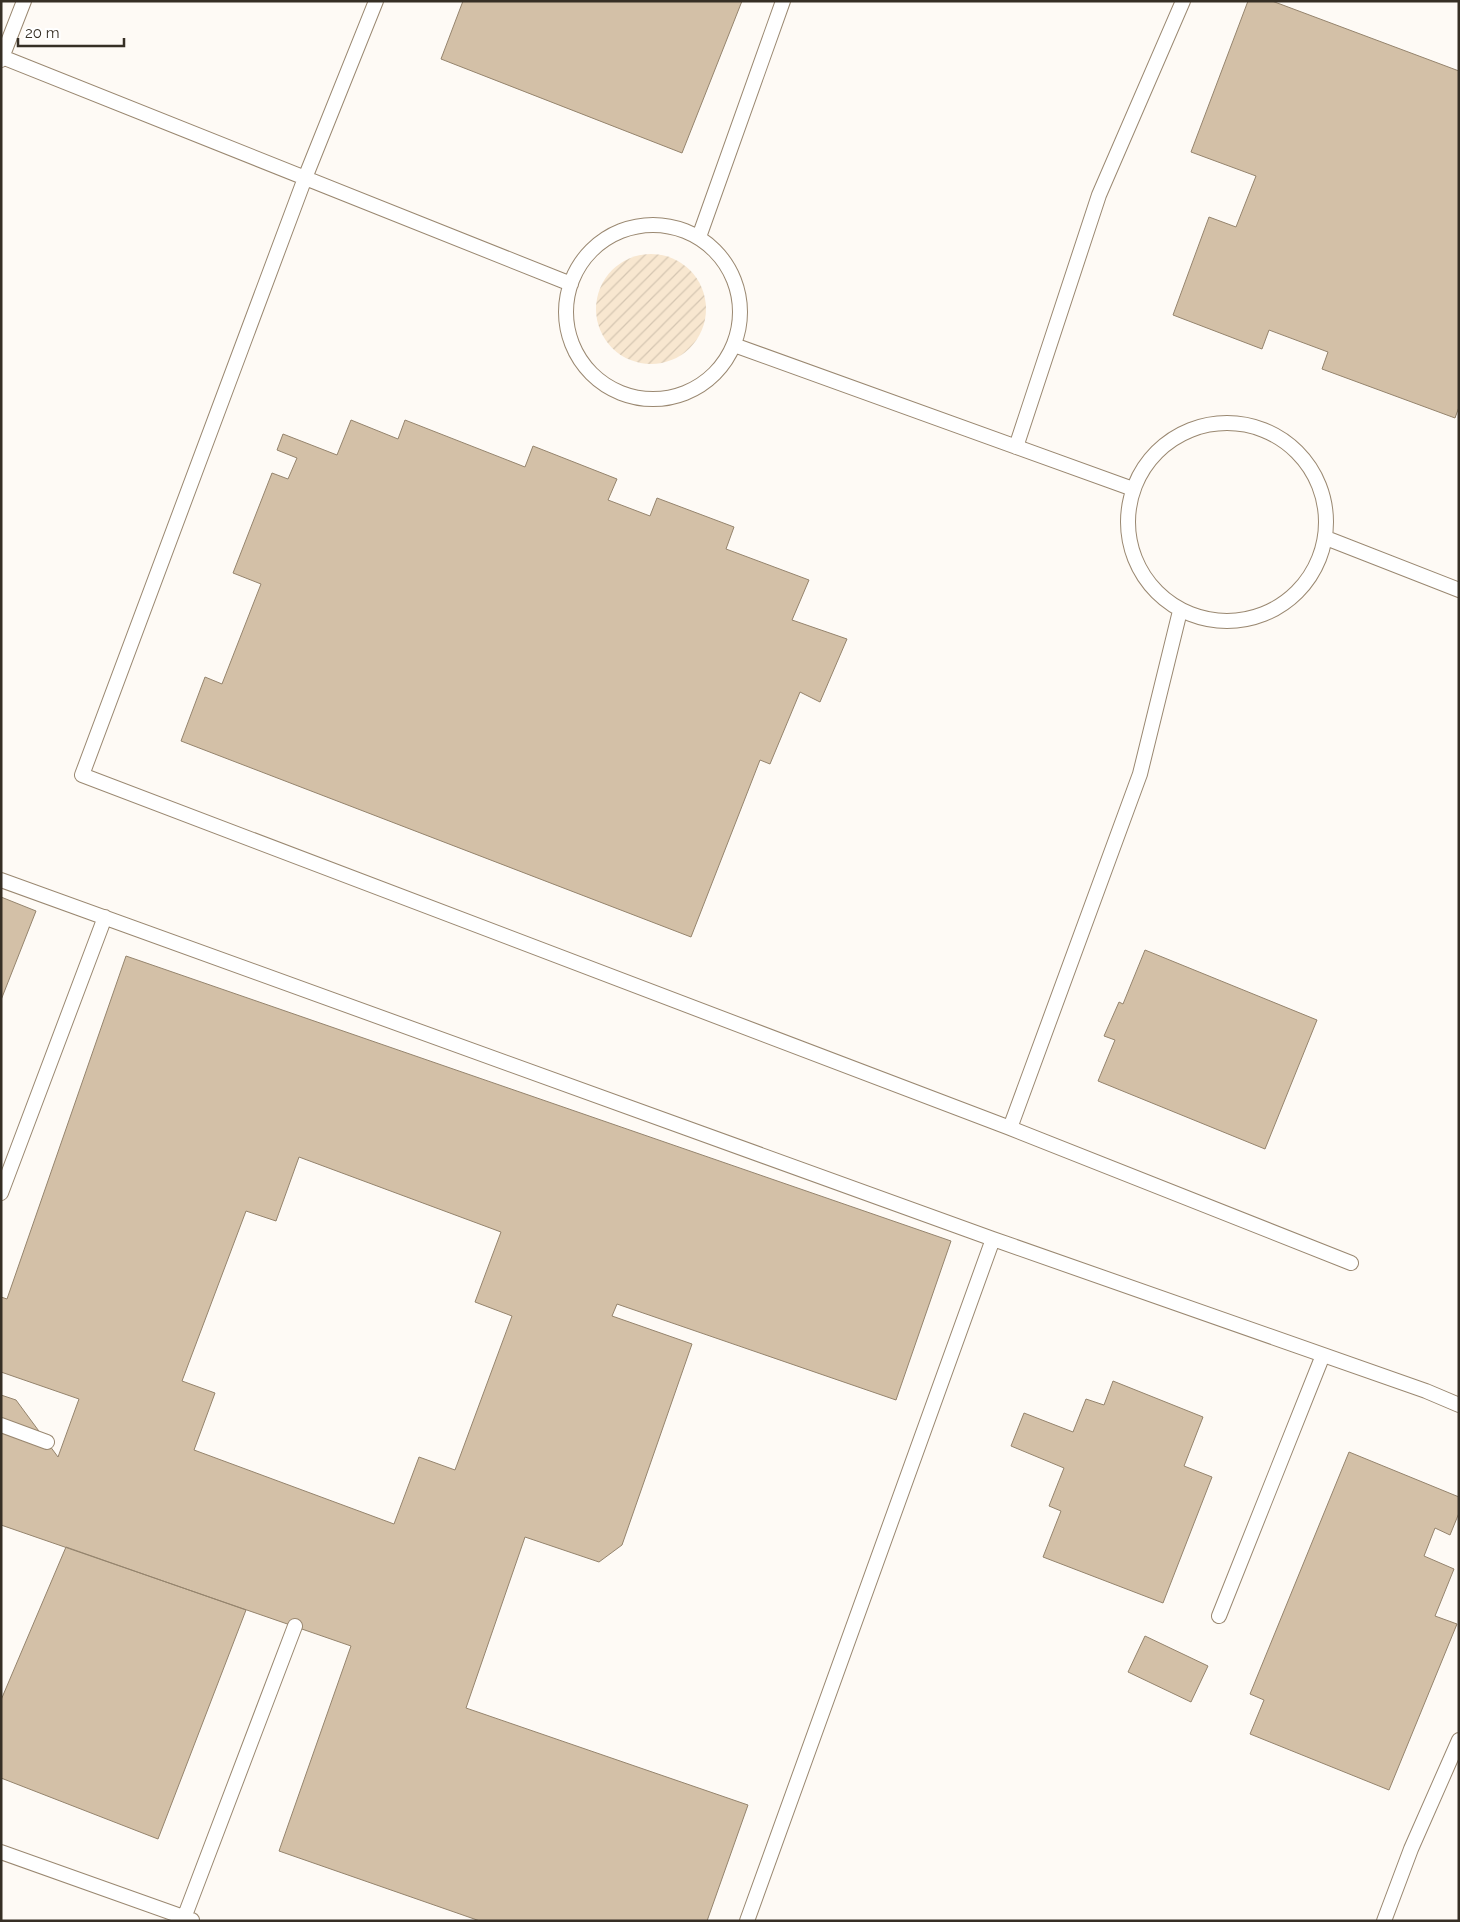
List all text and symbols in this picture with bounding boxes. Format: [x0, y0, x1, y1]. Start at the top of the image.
scale bar [18, 15, 124, 47]
text: 20 m [25, 24, 60, 42]

